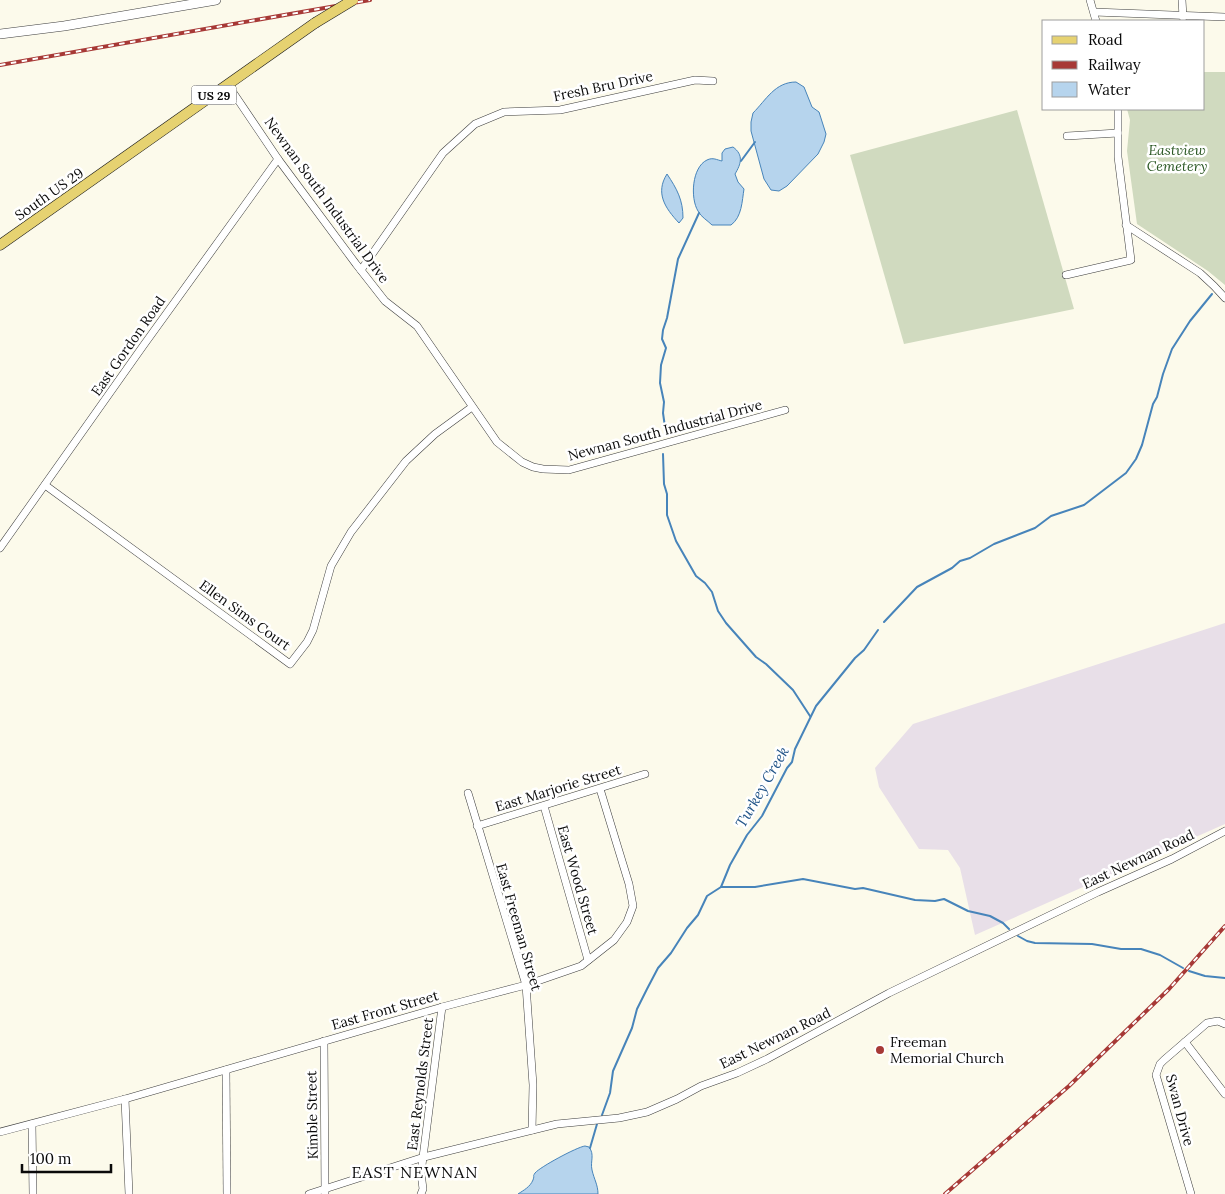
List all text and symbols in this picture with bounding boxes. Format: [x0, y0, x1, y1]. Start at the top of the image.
legend [1042, 20, 1205, 110]
text: Road [1088, 30, 1123, 49]
text: Railway [1088, 55, 1141, 74]
street label: Fresh Bru Drive [552, 67, 655, 105]
text: Water [1088, 80, 1131, 99]
road number: US 29 [192, 86, 236, 104]
street label: Newnan South Industrial Drive [261, 114, 393, 287]
park label: Eastview Cemetery [1147, 141, 1207, 175]
street label: South US 29 [11, 164, 87, 224]
street label: East Gordon Road [87, 293, 169, 399]
street label: Newnan South Industrial Drive [566, 395, 765, 465]
street label: Ellen Sims Court [196, 576, 295, 654]
water label: Turkey Creek [731, 743, 793, 831]
street label: East Marjorie Street [493, 760, 624, 816]
street label: East Wood Street [554, 823, 602, 937]
street label: East Newnan Road [1079, 825, 1197, 893]
street label: East Freeman Street [492, 861, 546, 993]
street label: East Front Street [329, 986, 441, 1034]
street label: East Newnan Road [717, 1003, 833, 1073]
street label: East Reynolds Street [403, 1016, 437, 1152]
place label: Freeman Memorial Church [890, 1033, 1004, 1067]
marker: Freeman Memorial Church [874, 1044, 886, 1056]
street label: Kimble Street [302, 1070, 322, 1160]
street label: Swan Drive [1162, 1072, 1198, 1148]
scale bar [22, 1142, 111, 1174]
text: 100 m [30, 1149, 71, 1168]
district label: EAST NEWNAN [352, 1162, 478, 1182]

